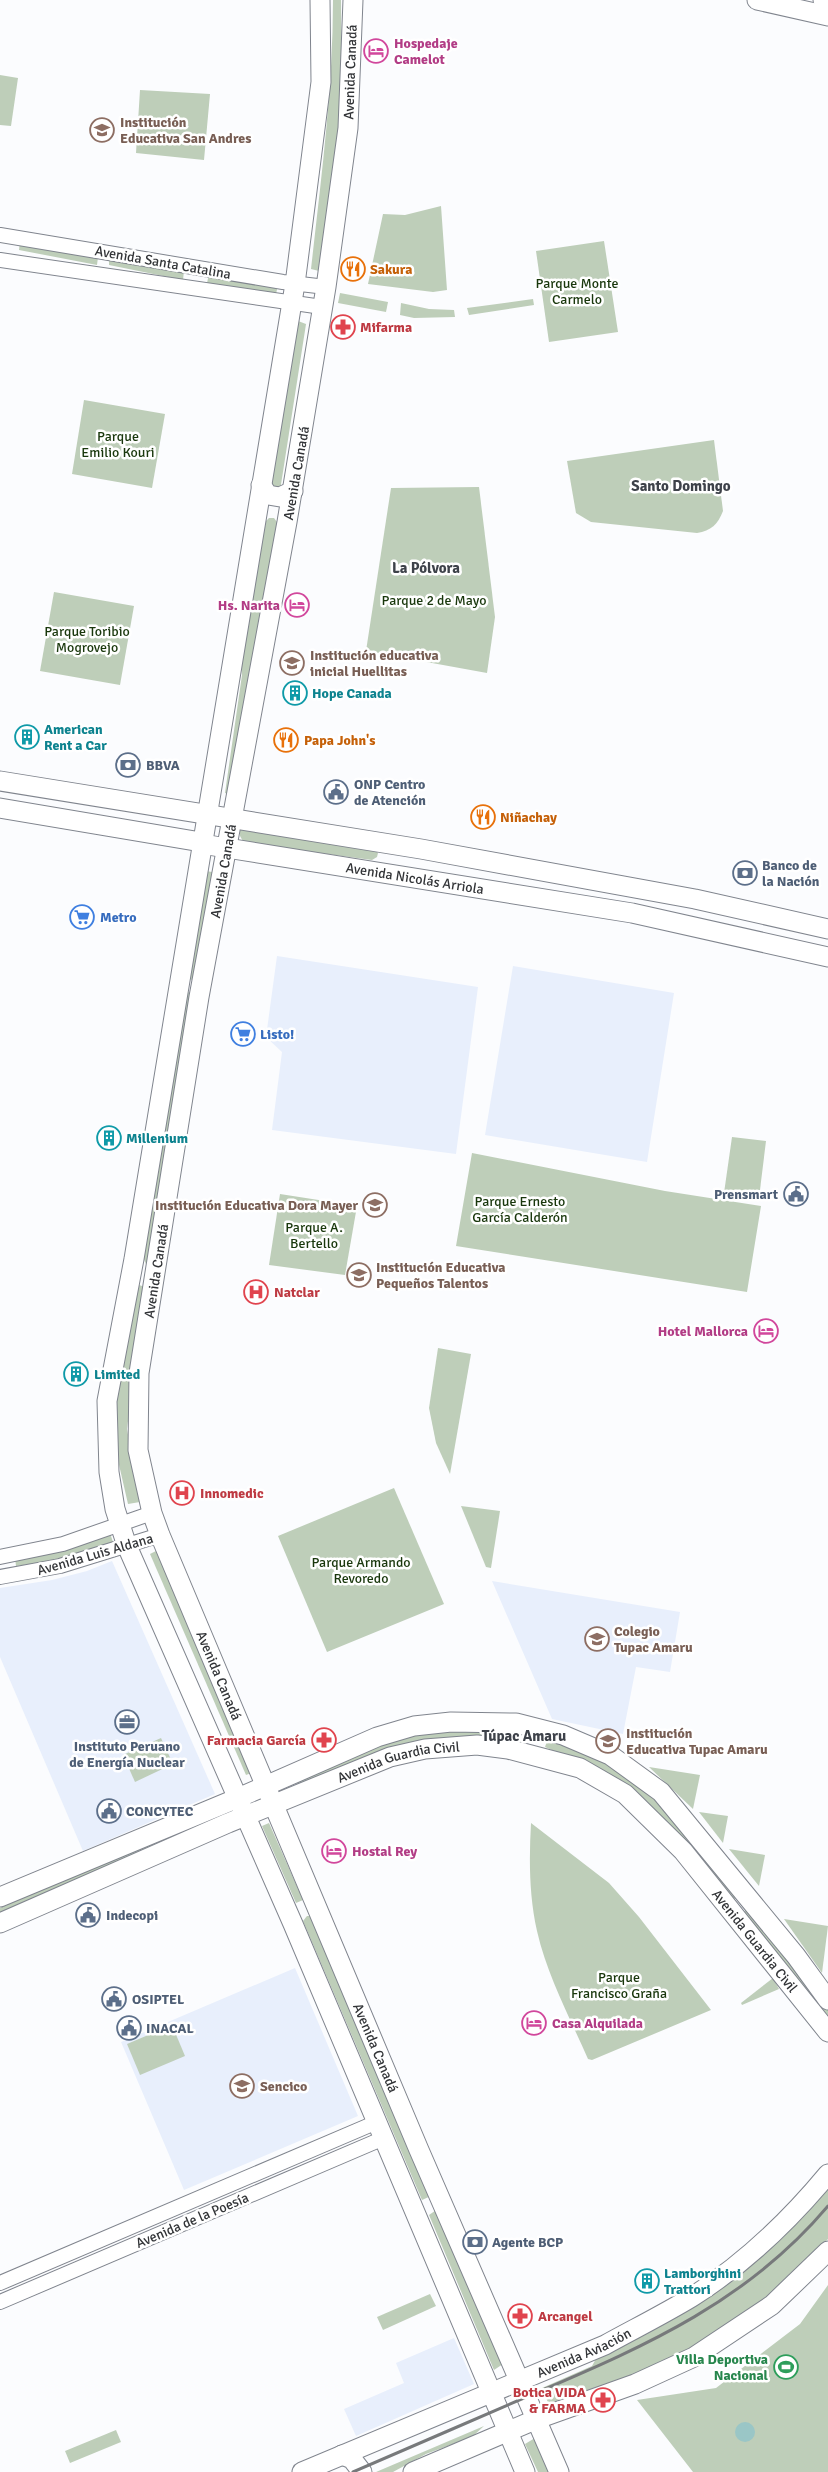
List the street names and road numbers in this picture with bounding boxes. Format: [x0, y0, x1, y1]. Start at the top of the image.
street label: Avenida Canadá [340, 24, 361, 120]
street label: Avenida Santa Catalina [93, 242, 232, 283]
street label: Avenida Canadá [280, 425, 313, 521]
street label: Avenida Canadá [207, 823, 240, 919]
street label: Avenida Nicolás Arriola [345, 859, 485, 898]
street label: Avenida Canadá [141, 1223, 172, 1319]
street label: Avenida Luis Aldana [35, 1530, 155, 1579]
street label: Avenida Canadá [192, 1628, 245, 1723]
street label: Avenida Guardia Civil [335, 1738, 460, 1787]
street label: Avenida Guardia Civil [708, 1886, 801, 1996]
street label: Avenida Canadá [349, 2001, 402, 2095]
street label: Avenida de la Poesía [133, 2189, 251, 2252]
street label: Avenida Aviación [534, 2325, 634, 2382]

